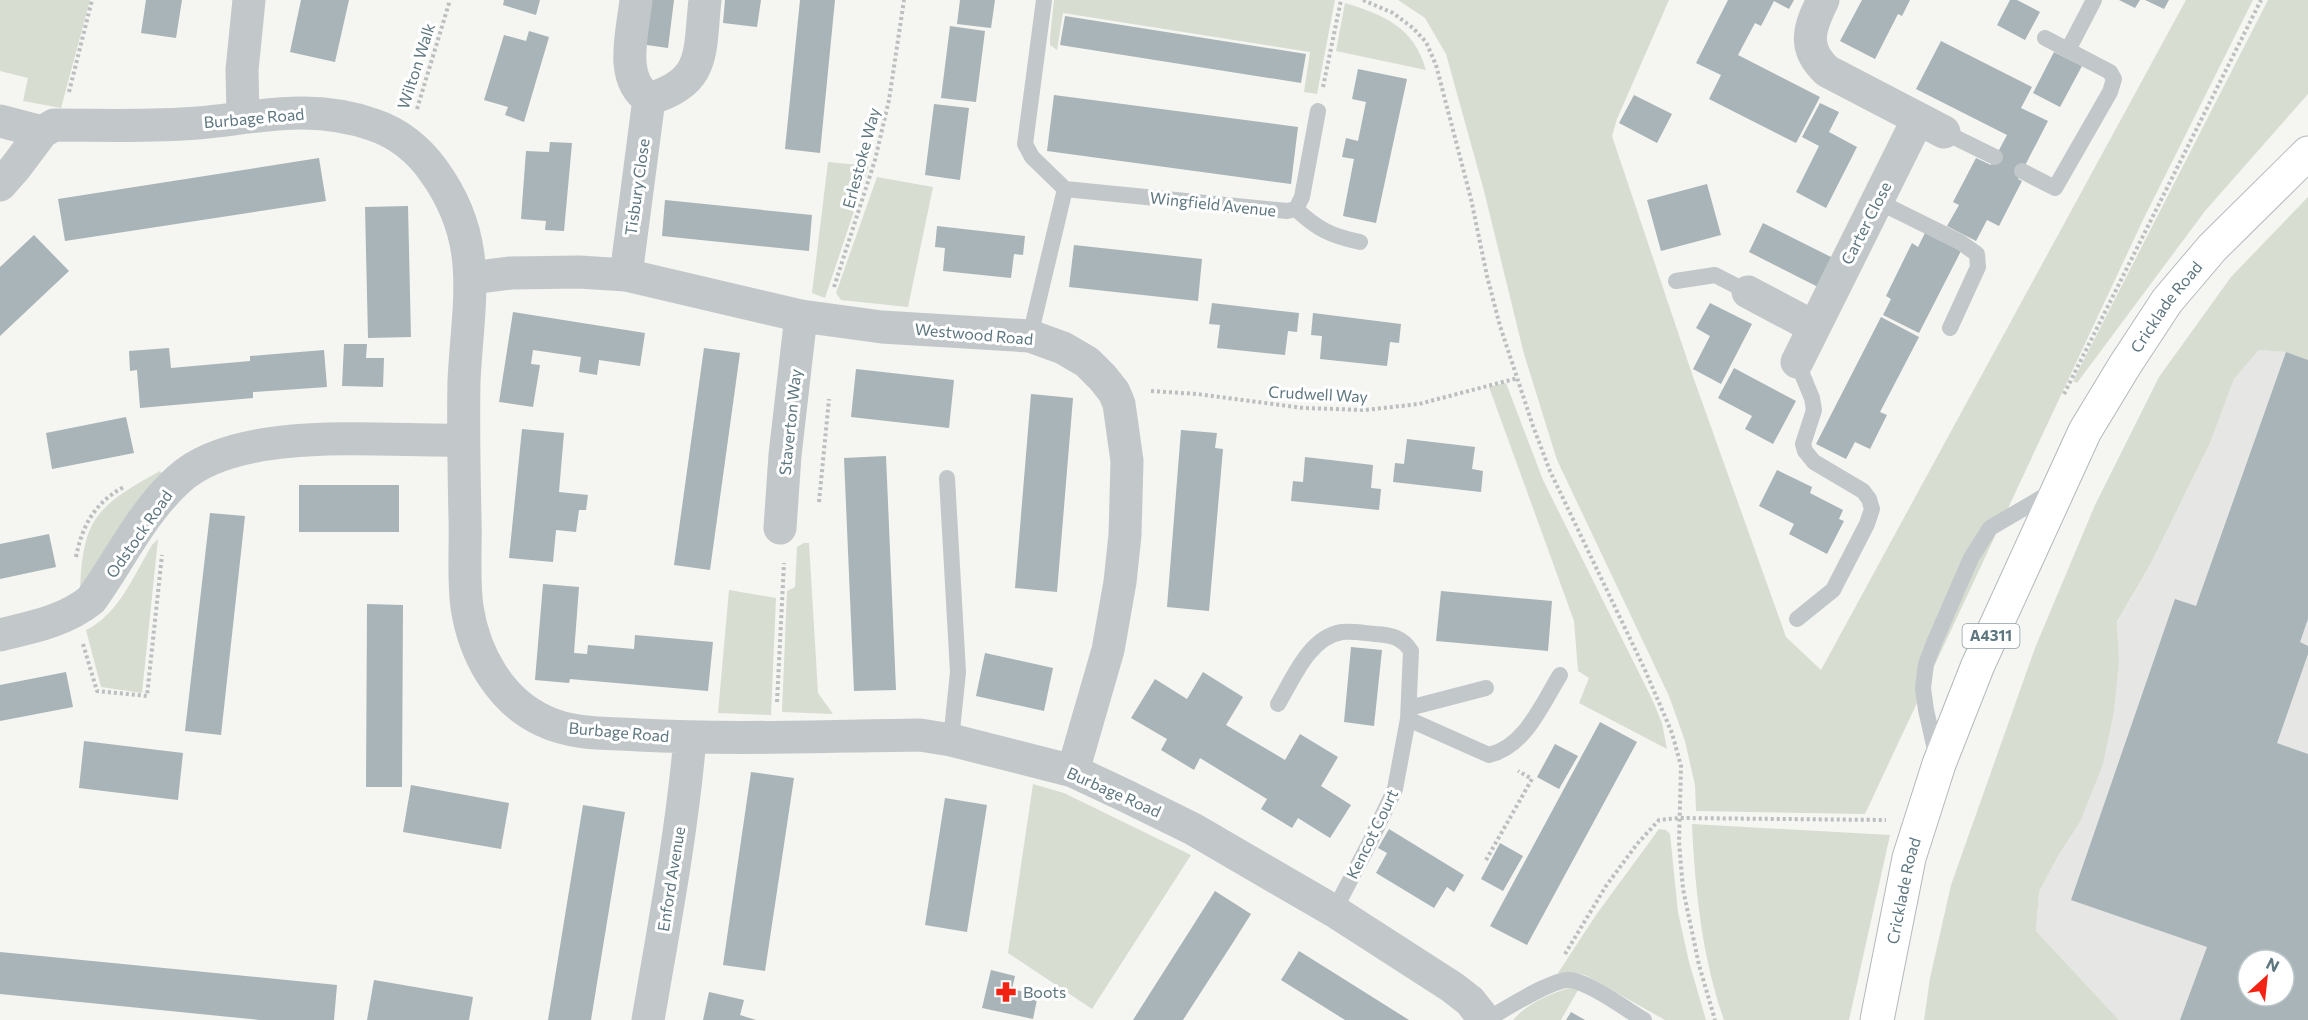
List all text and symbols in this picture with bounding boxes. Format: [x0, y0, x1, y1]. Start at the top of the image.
street label: Wilton Walk [393, 20, 438, 111]
street label: Burbage Road [203, 104, 305, 131]
street label: Erlestoke Way [838, 105, 883, 210]
street label: Tisbury Close [620, 137, 653, 237]
street label: Carter Close [1837, 178, 1894, 267]
street label: Wingfield Avenue [1149, 187, 1277, 220]
street label: Cricklade Road [2126, 257, 2206, 356]
street label: Westwood Road [914, 319, 1034, 348]
street label: Staverton Way [774, 368, 805, 476]
street label: Crudwell Way [1268, 381, 1368, 406]
street label: Odstock Road [101, 486, 176, 581]
road number: A4311 [1962, 624, 2020, 648]
street label: Burbage Road [568, 718, 670, 745]
street label: Burbage Road [1064, 762, 1164, 821]
street label: Kencot Court [1342, 786, 1402, 882]
street label: Enford Avenue [653, 825, 688, 933]
street label: Cricklade Road [1882, 835, 1924, 946]
north arrow [2236, 948, 2296, 1008]
text: N [2263, 953, 2283, 975]
pharmacy icon: Boots [994, 980, 1018, 1004]
place label: Boots [1023, 982, 1066, 1001]

